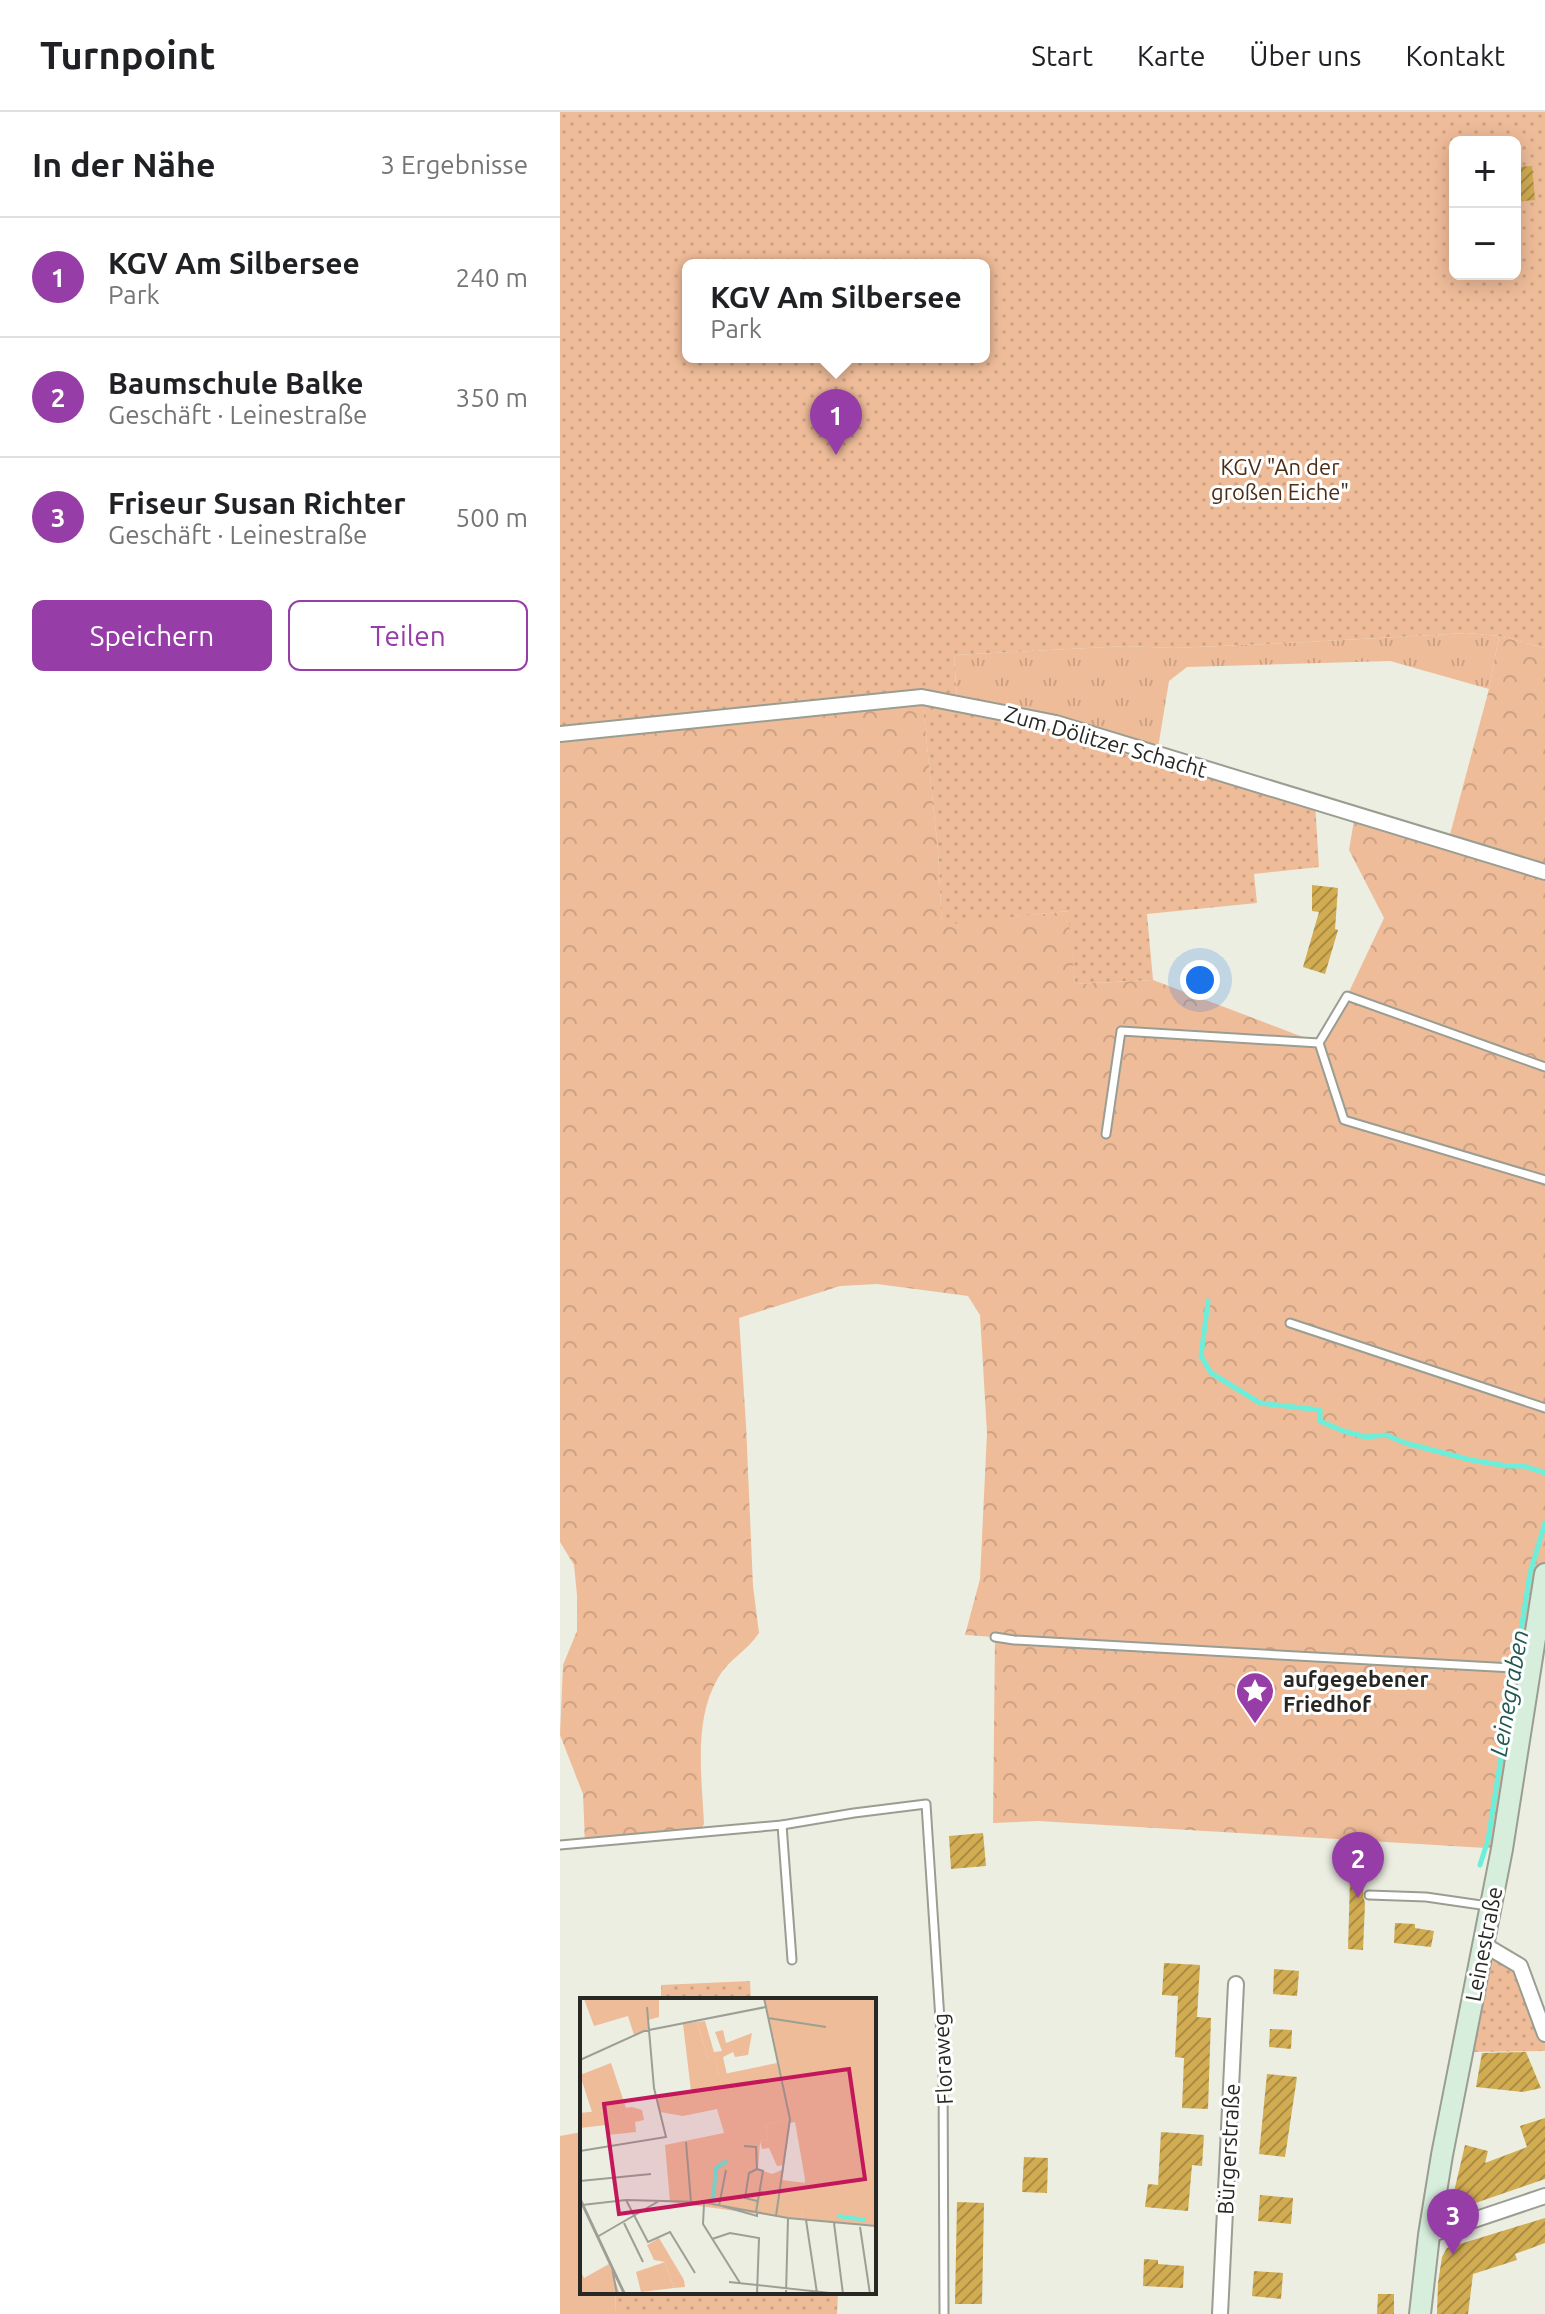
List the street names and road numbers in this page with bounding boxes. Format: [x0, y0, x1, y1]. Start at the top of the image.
street label: Zum Dölitzer Schacht [1002, 700, 1210, 782]
street label: Leinestraße [1460, 1884, 1506, 2004]
street label: Floraweg [927, 2013, 957, 2105]
street label: Bürgerstraße [1212, 2083, 1244, 2215]

